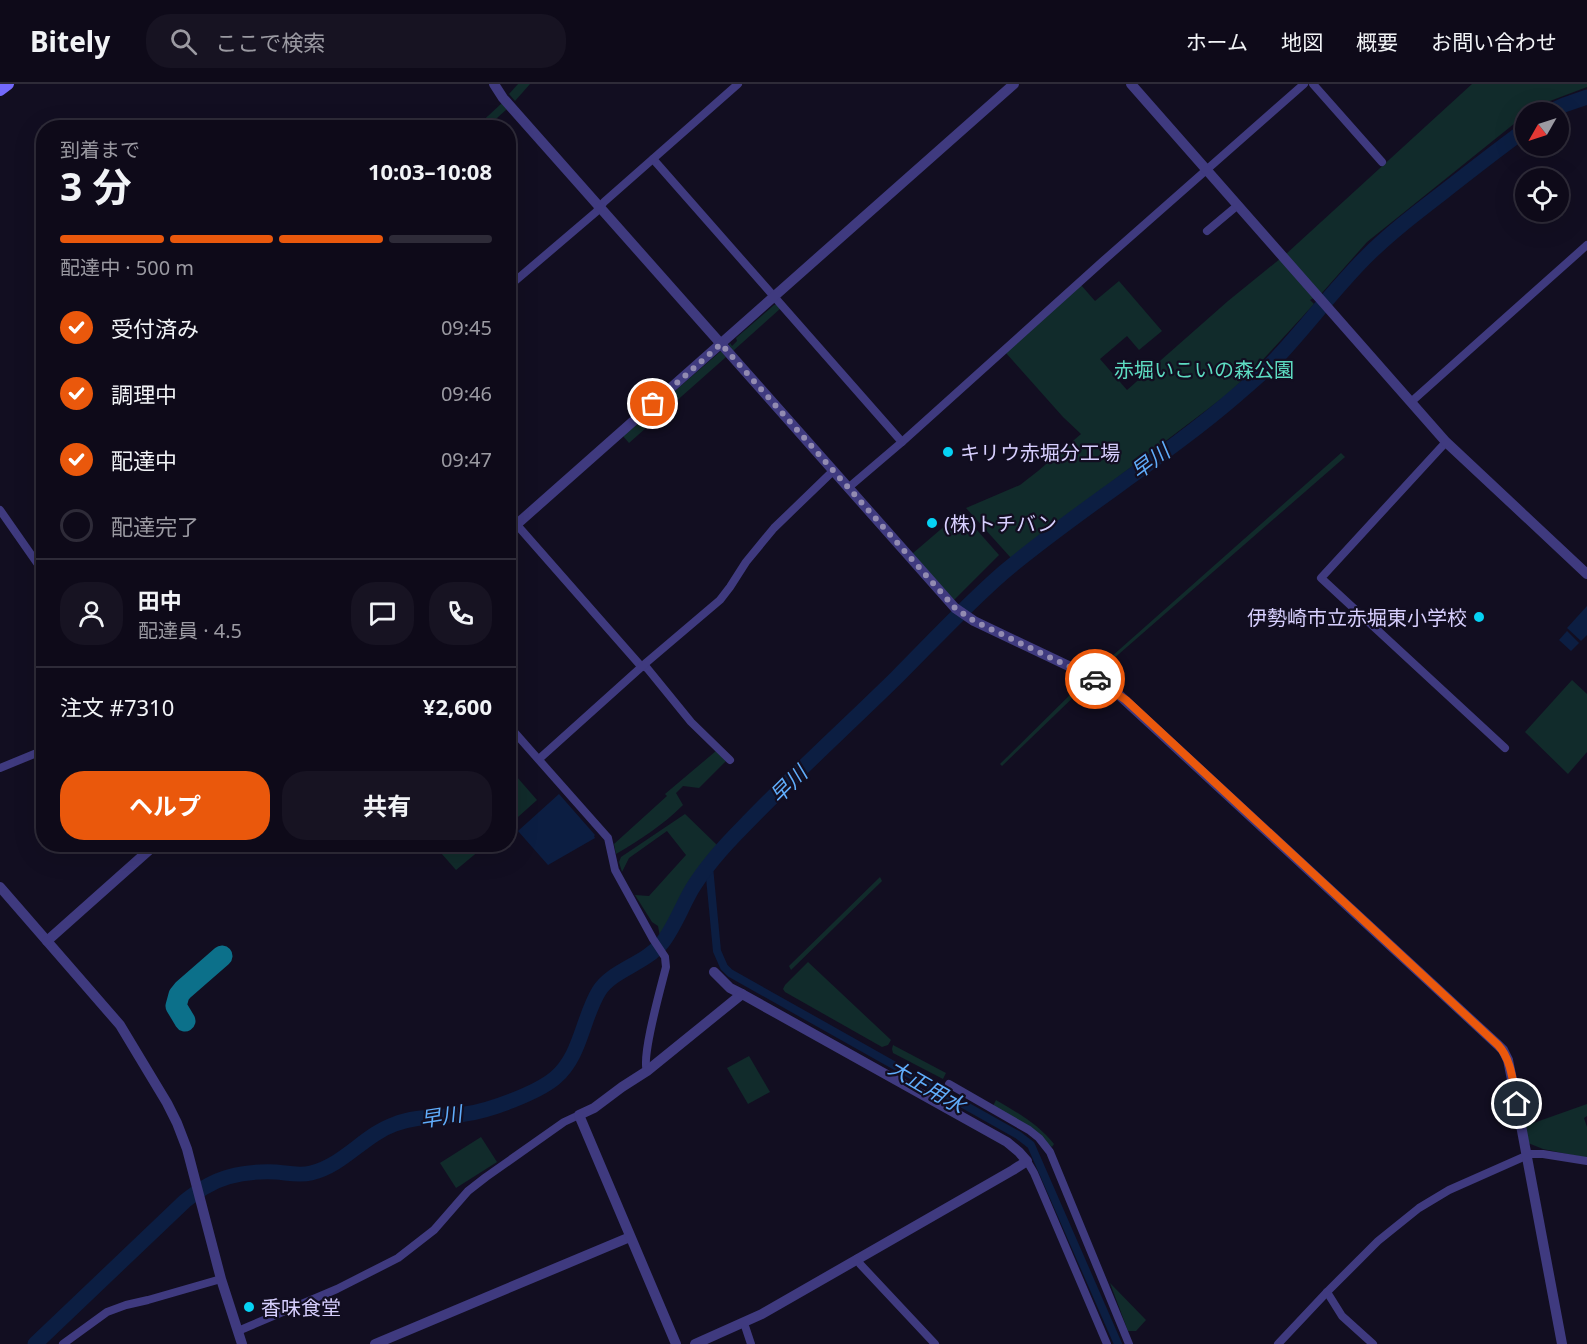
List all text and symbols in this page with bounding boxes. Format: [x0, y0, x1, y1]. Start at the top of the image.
search box [146, 14, 566, 68]
text: Bitely [30, 22, 110, 60]
icon: search [167, 25, 200, 58]
text: ここで検索 [215, 27, 325, 57]
text: ホーム [1186, 28, 1248, 56]
text: 地図 [1281, 28, 1323, 56]
text: 概要 [1356, 28, 1398, 56]
text: お問い合わせ [1431, 28, 1557, 56]
north arrow [1515, 102, 1569, 156]
map controls [1515, 102, 1569, 222]
text: 到着まで [60, 136, 140, 163]
text: 10:03–10:08 [368, 156, 492, 186]
text: 3 分 [60, 159, 131, 212]
button: locate [1515, 168, 1569, 222]
text: 配達中 · 500 m [60, 254, 194, 281]
icon: check [60, 311, 93, 344]
text: 受付済み [111, 313, 199, 343]
text: 09:45 [441, 314, 492, 341]
park label: 赤堀いこいの森公園 [1114, 356, 1294, 383]
icon: check [60, 377, 93, 410]
pin [627, 378, 678, 429]
text: 調理中 [111, 379, 177, 409]
text: 09:46 [441, 380, 492, 407]
icon: bag [636, 387, 669, 420]
water label: 早川 [1125, 436, 1177, 485]
place label: キリウ赤堀分工場 [960, 439, 1120, 466]
icon: check [60, 443, 93, 476]
text: 配達中 [111, 445, 177, 475]
marker: キリウ赤堀分工場 [941, 445, 955, 459]
text: 09:47 [441, 446, 492, 473]
place label: (株)トチバン [944, 510, 1057, 537]
text: 配達完了 [111, 511, 199, 541]
marker: (株)トチバン [925, 516, 939, 530]
button: person [60, 582, 123, 645]
button: chat [351, 582, 414, 645]
button: phone [429, 582, 492, 645]
text: 田中 [138, 585, 182, 615]
place label: 伊勢崎市立赤堀東小学校 [1247, 604, 1467, 631]
marker: 伊勢崎市立赤堀東小学校 [1472, 610, 1486, 624]
text: 配達員 · 4.5 [138, 617, 242, 644]
courier [1065, 649, 1125, 709]
icon: car [1079, 663, 1112, 696]
text: ¥2,600 [423, 691, 492, 721]
text: 注文 #7310 [60, 692, 174, 722]
water label: 早川 [763, 758, 814, 809]
button: ヘルプ [60, 771, 270, 840]
button: 共有 [282, 771, 492, 840]
water label: 大正用水 [884, 1053, 972, 1120]
pin [1491, 1078, 1542, 1129]
icon: home [1500, 1087, 1533, 1120]
water label: 早川 [418, 1099, 466, 1133]
place label: 香味食堂 [261, 1294, 341, 1321]
marker: 香味食堂 [242, 1300, 256, 1314]

